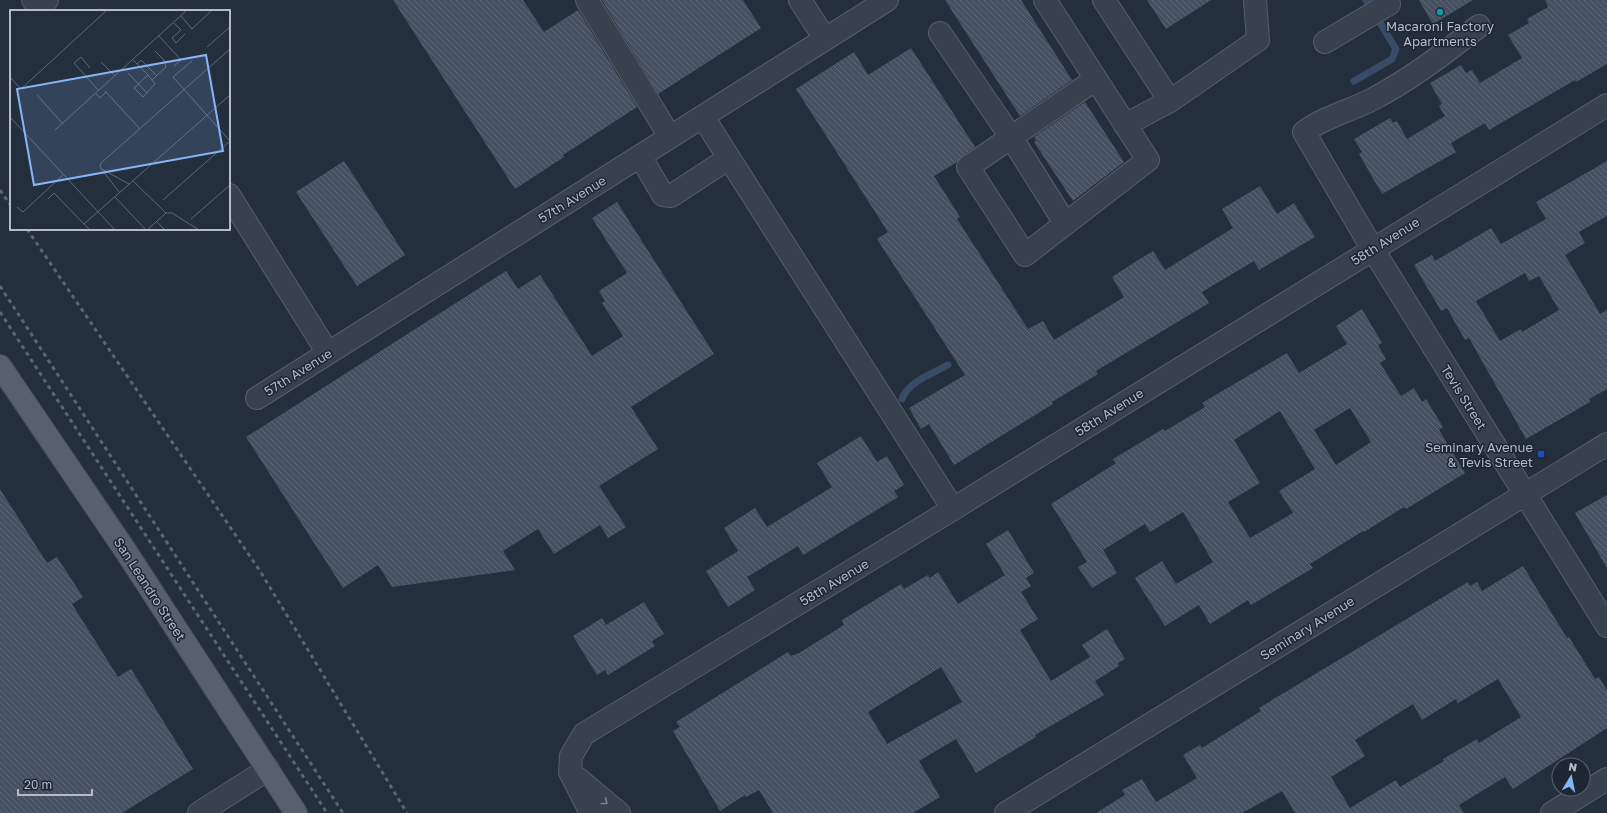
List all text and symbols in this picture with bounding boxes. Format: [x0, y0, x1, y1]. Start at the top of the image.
marker: Macaroni Factory Apartments [1435, 7, 1445, 17]
inset map [10, 10, 230, 230]
place label: Macaroni Factory Apartments [1386, 18, 1495, 49]
street label: 57th Avenue [535, 172, 609, 226]
street label: 58th Avenue [1348, 214, 1422, 268]
street label: 57th Avenue [261, 345, 335, 399]
street label: Tevis Street [1438, 362, 1490, 432]
street label: 58th Avenue [1072, 385, 1146, 439]
place label: Seminary Avenue & Tevis Street [1425, 439, 1533, 470]
marker: Seminary Avenue & Tevis Street [1536, 449, 1546, 459]
street label: San Leandro Street [111, 535, 189, 643]
street label: 58th Avenue [797, 555, 871, 609]
street label: Seminary Avenue [1257, 593, 1357, 663]
north arrow [1551, 757, 1591, 797]
text: N [1568, 760, 1578, 774]
scale bar [18, 771, 92, 797]
text: 20 m [24, 777, 52, 792]
one-way arrow [601, 797, 608, 804]

